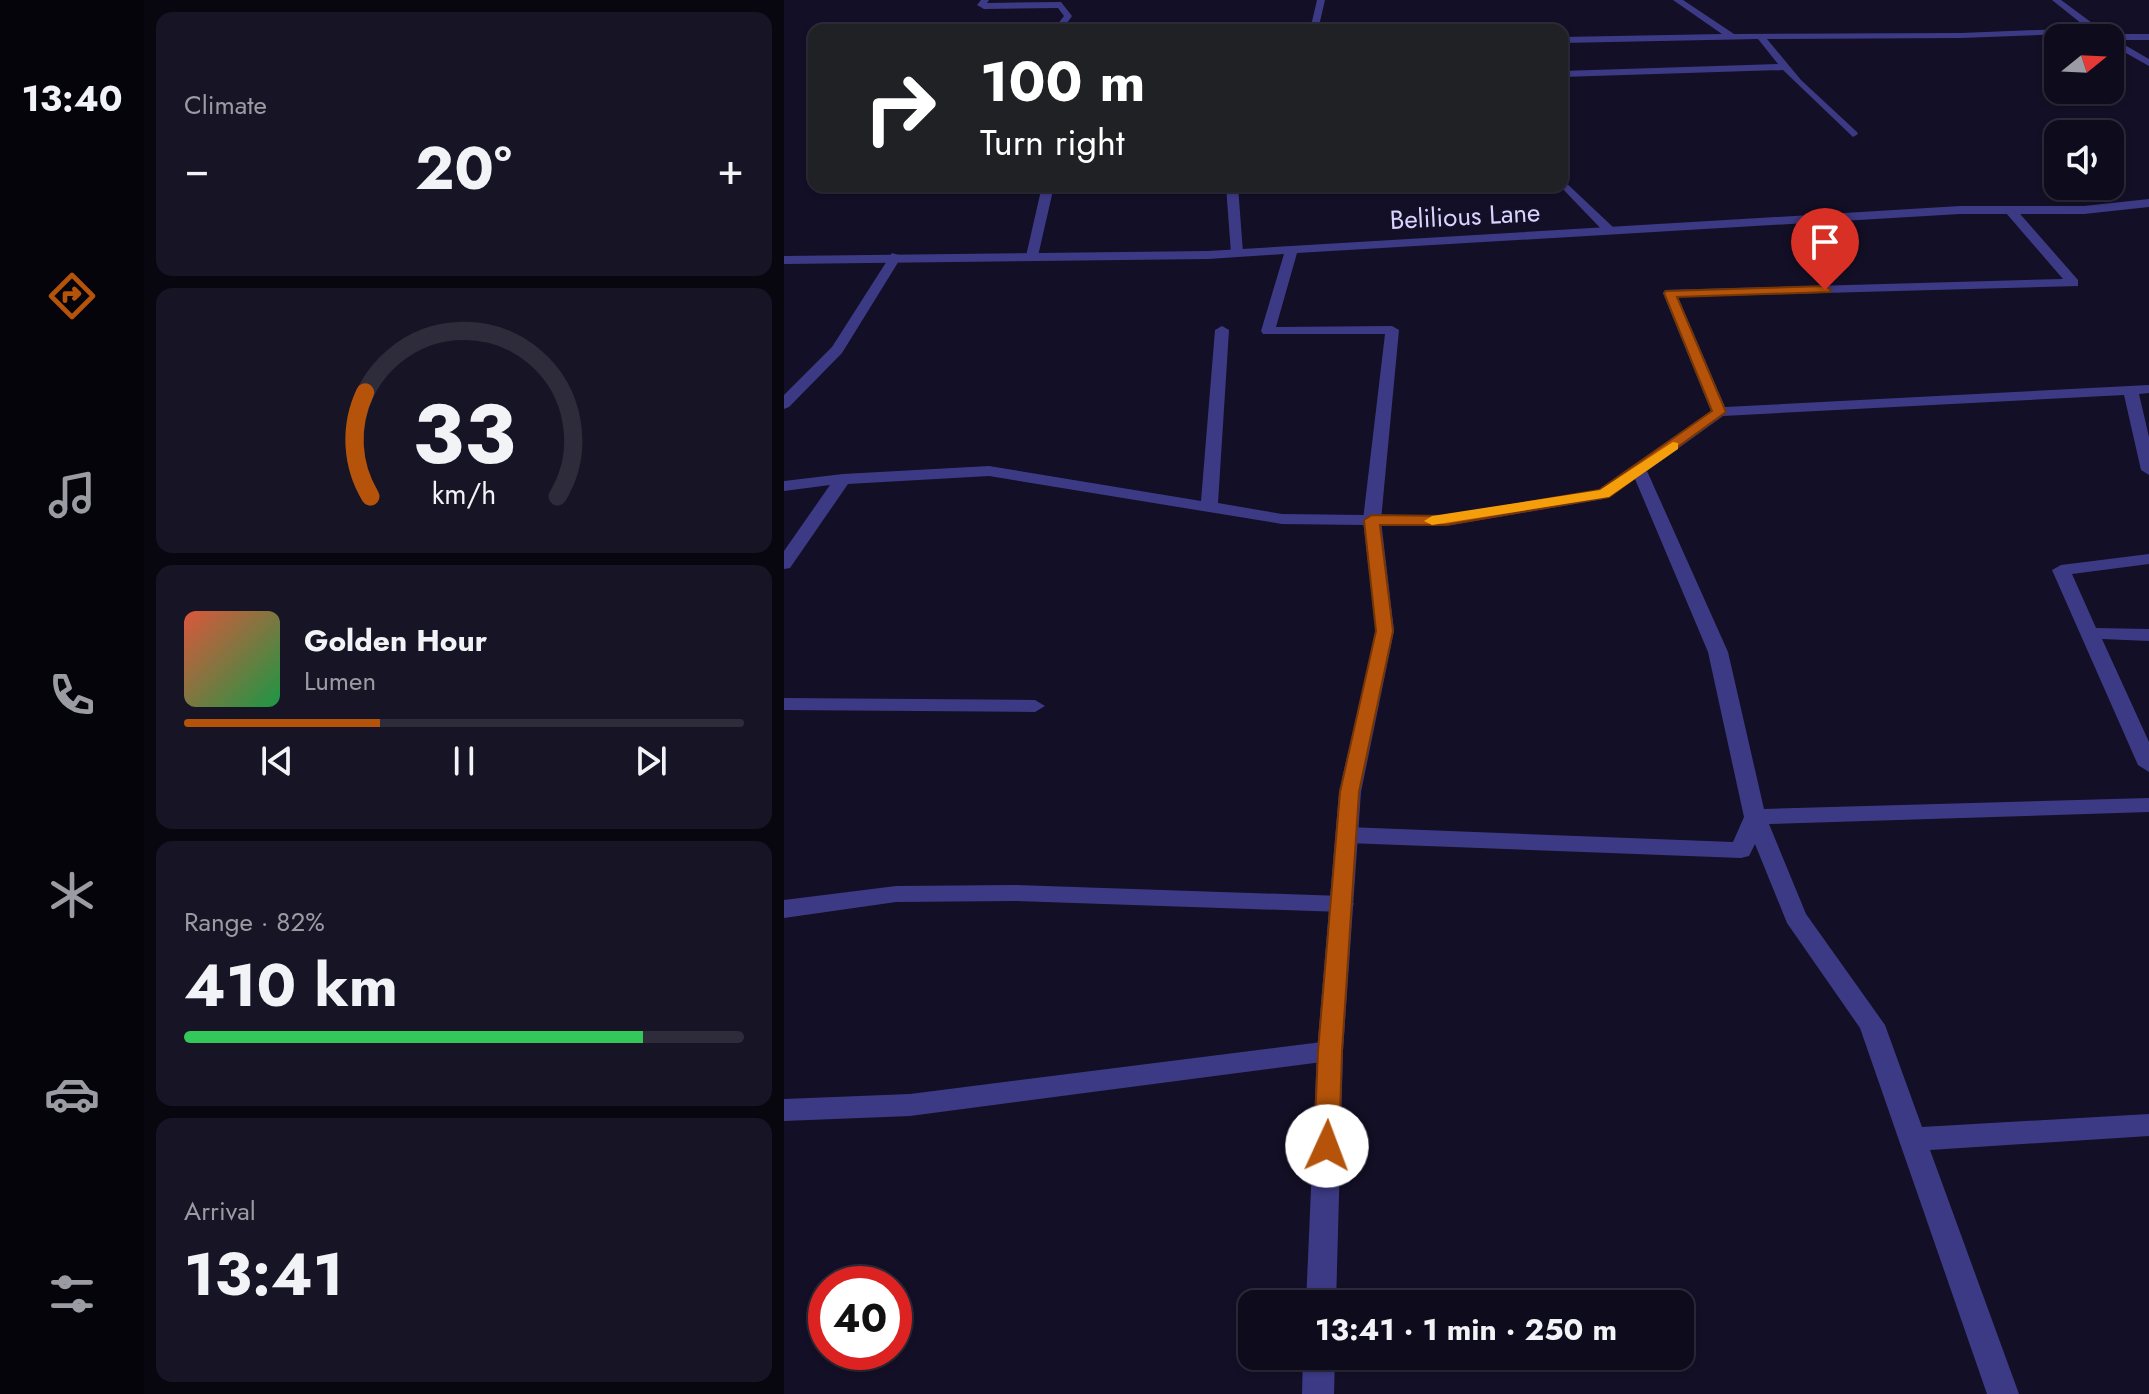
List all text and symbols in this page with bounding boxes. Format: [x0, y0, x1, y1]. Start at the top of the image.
north arrow [2044, 24, 2124, 104]
map controls [2044, 24, 2124, 200]
text: 100 m [980, 41, 1145, 122]
icon: right [848, 56, 952, 160]
text: 13:40 [21, 72, 123, 124]
text: Climate [184, 86, 267, 124]
text: Turn right [980, 116, 1125, 168]
button: sound [2044, 120, 2124, 200]
text: 20° [415, 125, 512, 212]
text: − [184, 137, 210, 201]
text: + [717, 137, 744, 201]
street label: Belilious Lane [1389, 193, 1541, 239]
pin [1791, 208, 1859, 290]
icon: arrive [1803, 220, 1847, 264]
icon: directions [44, 268, 100, 324]
text: 33 [412, 373, 516, 493]
icon: music [44, 467, 100, 523]
text: km/h [432, 473, 496, 515]
text: Golden Hour [304, 619, 487, 662]
text: Lumen [304, 662, 376, 700]
icon: phone [44, 667, 100, 723]
icon: previous [255, 739, 299, 783]
icon: pause [442, 739, 486, 783]
icon: next [629, 739, 673, 783]
icon: climate [44, 867, 100, 923]
text: Range · 82% [184, 903, 325, 941]
text: 410 km [184, 942, 398, 1029]
icon: car [44, 1066, 100, 1122]
position arrow [1285, 1104, 1369, 1188]
text: Arrival [184, 1192, 256, 1230]
text: 13:41 [184, 1231, 344, 1318]
icon: filters [44, 1266, 100, 1322]
speed limit sign: 40 [808, 1266, 912, 1370]
text: 13:41 · 1 min · 250 m [1315, 1308, 1617, 1351]

